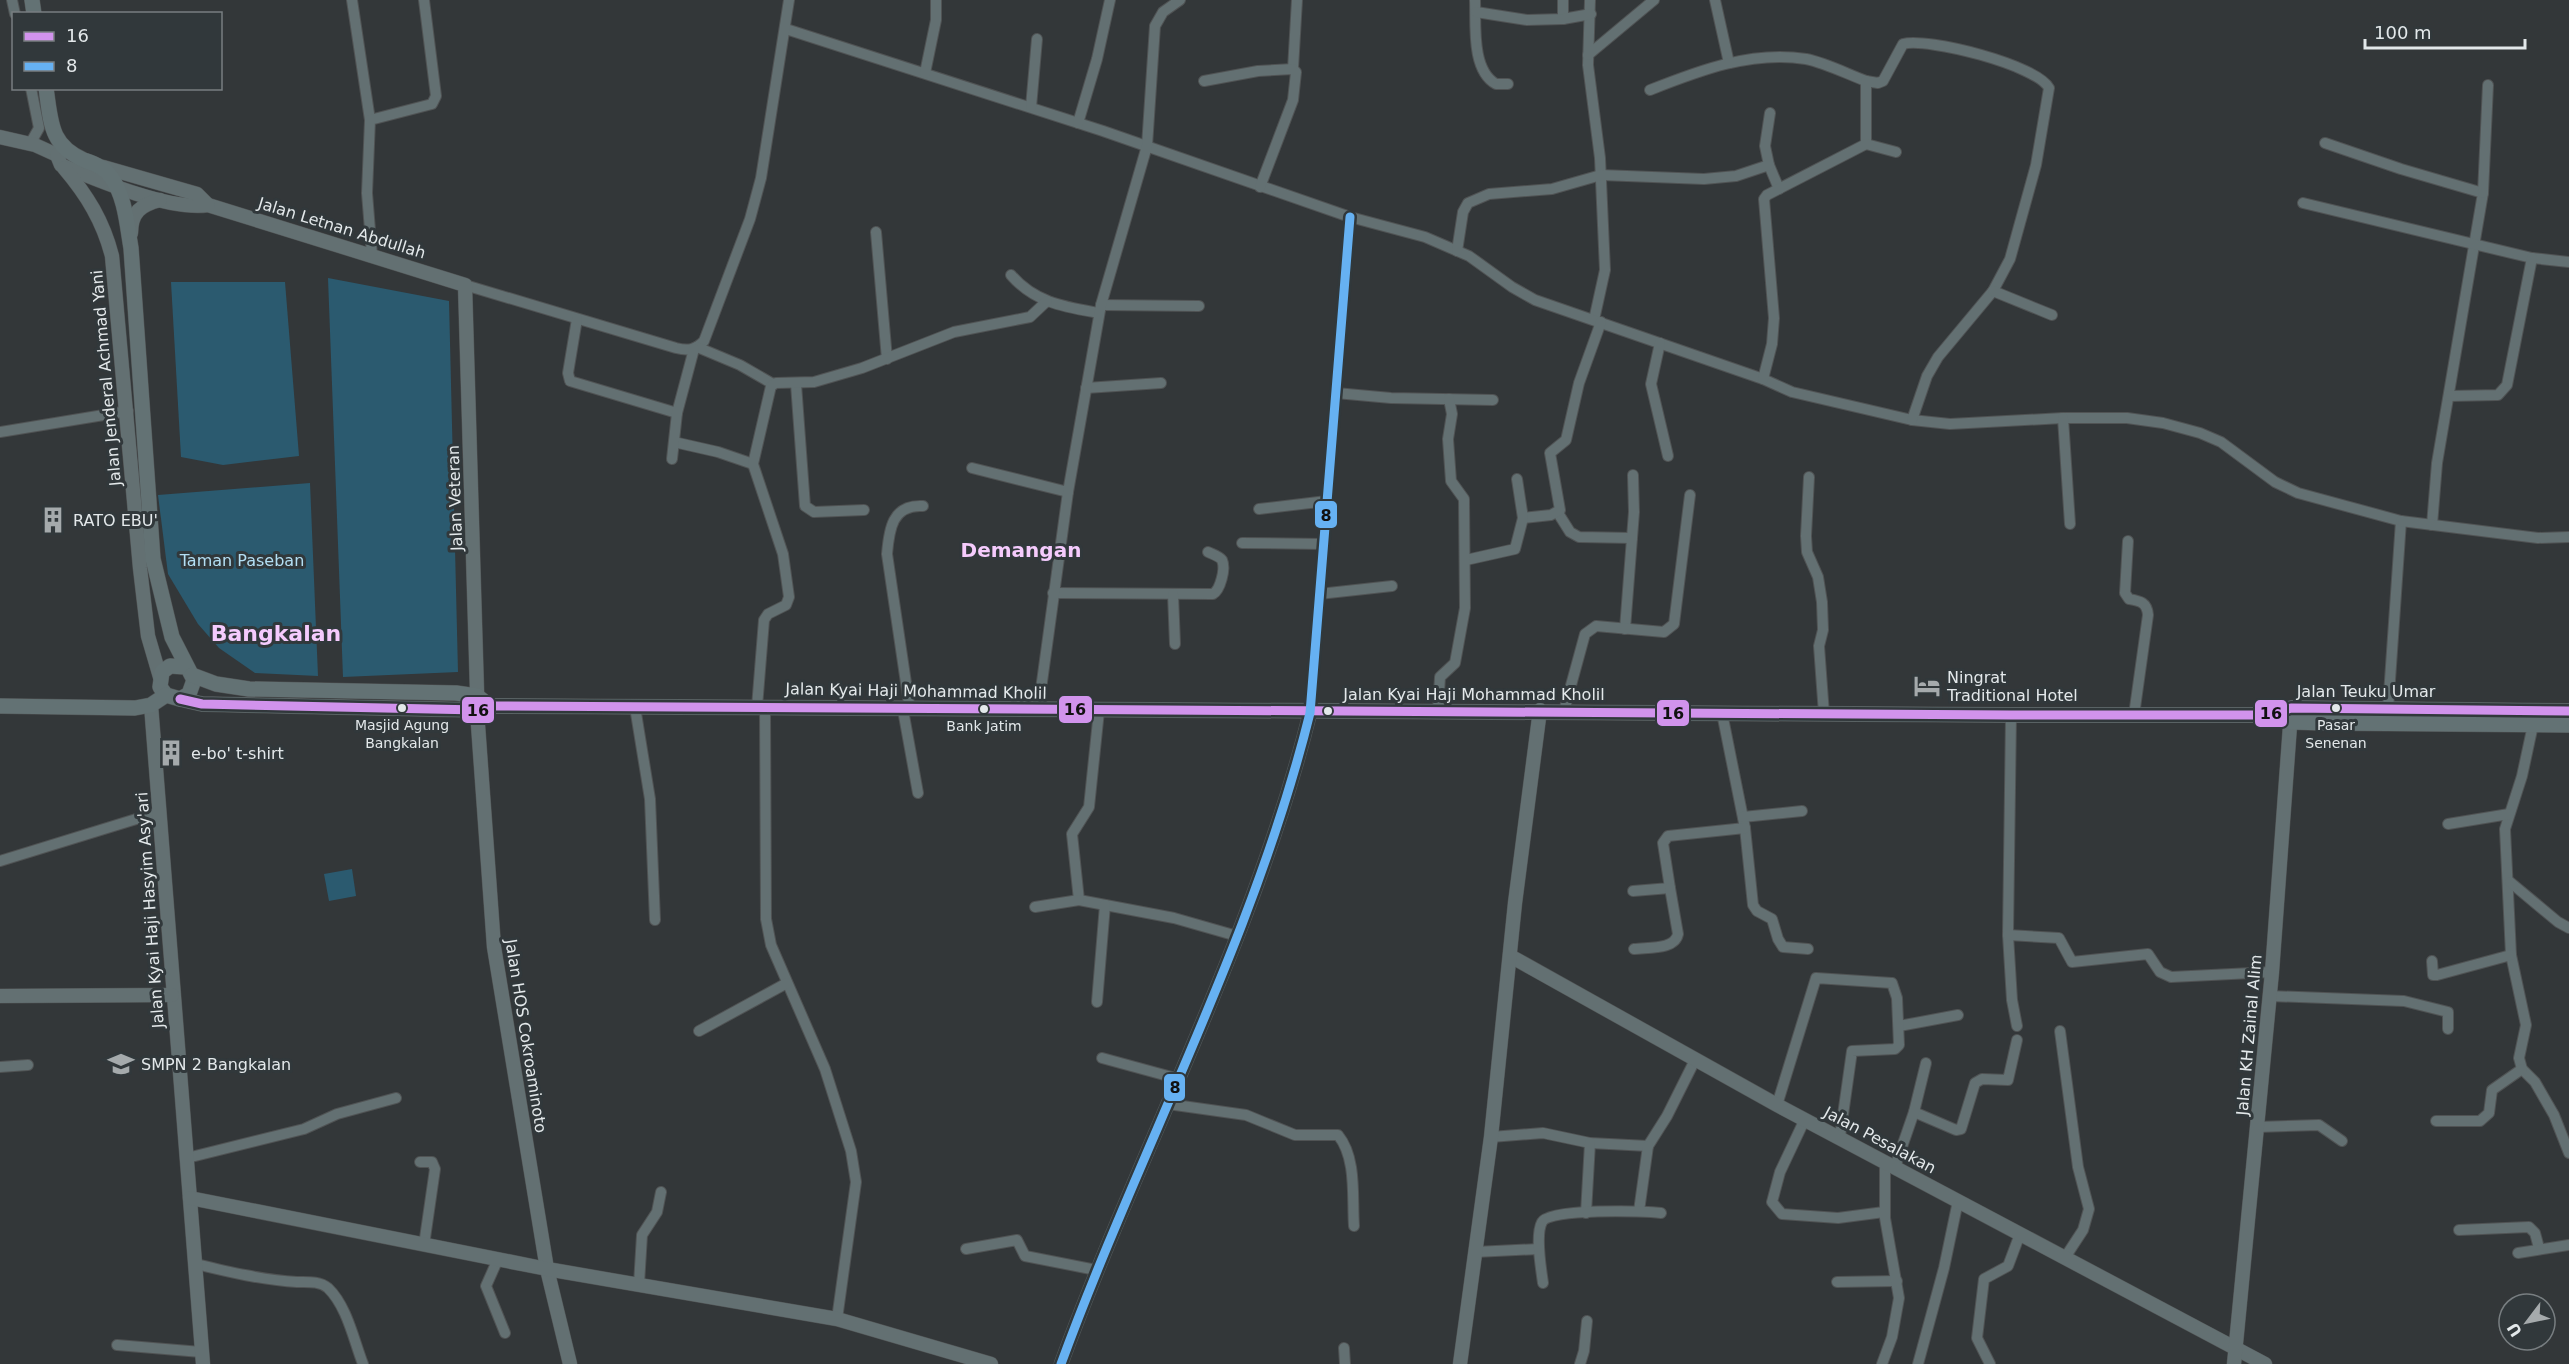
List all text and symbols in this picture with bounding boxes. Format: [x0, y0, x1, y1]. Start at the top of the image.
legend [12, 12, 222, 90]
scale bar [2365, 12, 2526, 50]
text: 100 m [2374, 22, 2432, 43]
text: 16 [66, 25, 89, 46]
text: 8 [66, 55, 77, 76]
street label: Jalan Letnan Abdullah [255, 193, 428, 263]
street label: Jalan Jenderal Achmad Yani [87, 269, 125, 488]
street label: Jalan Veteran [444, 445, 466, 552]
line badge: 8 [1314, 500, 1338, 529]
building icon: RATO EBU' [38, 505, 68, 535]
text: 8 [1320, 506, 1332, 525]
place label: RATO EBU' [73, 511, 158, 530]
district label: Demangan [961, 538, 1081, 562]
park label: Taman Paseban [179, 551, 304, 570]
district label: Bangkalan [211, 621, 341, 646]
place label: Ningrat Traditional Hotel [1946, 668, 2078, 705]
hotel icon: Ningrat Traditional Hotel [1912, 671, 1942, 701]
street label: Jalan Kyai Haji Mohammad Kholil [784, 679, 1047, 703]
street label: Jalan Teuku Umar [2296, 682, 2436, 701]
street label: Jalan Kyai Haji Mohammad Kholil [1342, 685, 1605, 704]
line badge: 16 [1058, 695, 1093, 724]
line badge: 16 [461, 696, 495, 724]
line badge: 16 [1656, 699, 1690, 727]
line badge: 16 [2254, 699, 2288, 728]
text: 16 [1064, 700, 1086, 719]
text: 16 [467, 701, 489, 720]
marker: Masjid Agung Bangkalan [396, 702, 408, 714]
marker: Pasar Senenan [2330, 702, 2342, 714]
marker: Bank Jatim [978, 703, 990, 715]
text: 16 [1662, 704, 1684, 723]
text: 16 [2260, 704, 2282, 723]
unlabelled marker [1322, 705, 1334, 717]
place label: Masjid Agung Bangkalan [355, 717, 449, 751]
place label: Pasar Senenan [2305, 717, 2367, 751]
place label: Bank Jatim [946, 718, 1022, 734]
building icon: e-bo' t-shirt [156, 738, 186, 768]
place label: e-bo' t-shirt [191, 744, 284, 763]
street label: Jalan Kyai Haji Hasyim Asy'ari [132, 791, 168, 1030]
street label: Jalan HOS Cokroaminoto [501, 937, 551, 1134]
street label: Jalan KH Zainal Alim [2232, 954, 2266, 1117]
school or university icon: SMPN 2 Bangkalan [106, 1049, 136, 1079]
place label: SMPN 2 Bangkalan [141, 1055, 291, 1074]
line badge: 8 [1163, 1073, 1186, 1102]
text: 8 [1169, 1078, 1181, 1097]
street label: Jalan Pesalakan [1820, 1102, 1939, 1178]
north arrow [2497, 1292, 2557, 1352]
text: U [2503, 1319, 2526, 1340]

